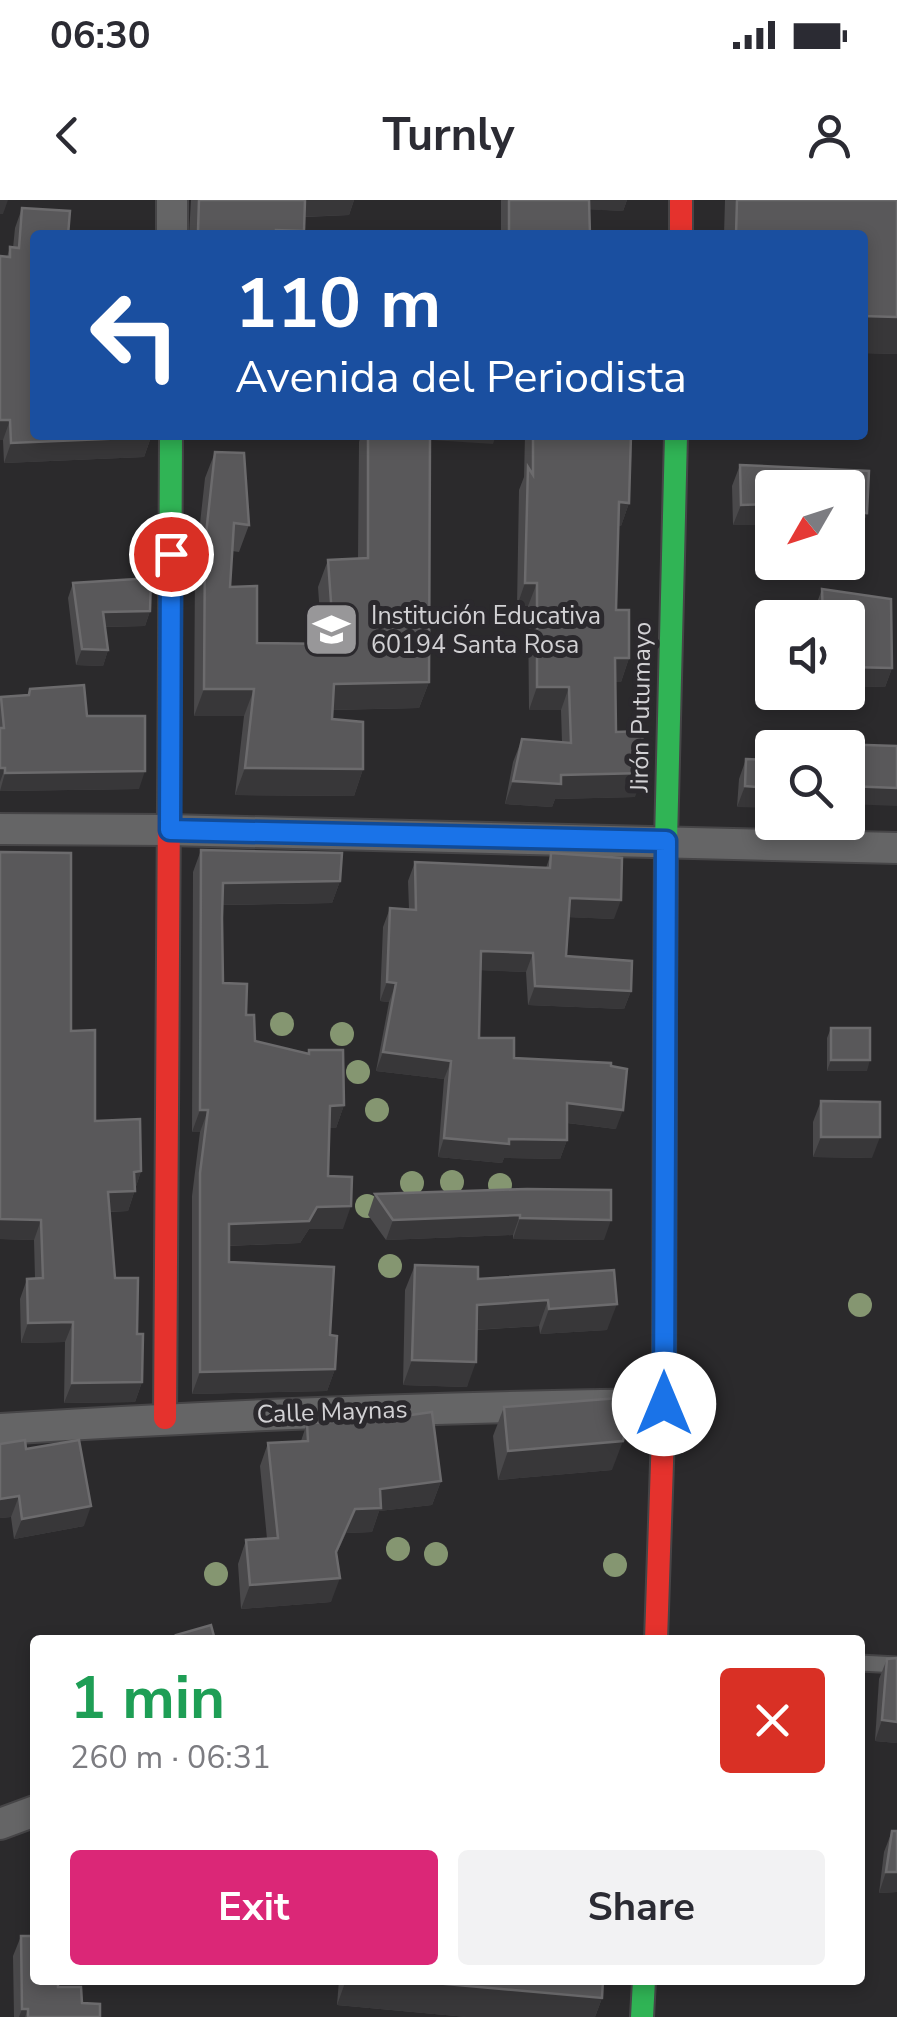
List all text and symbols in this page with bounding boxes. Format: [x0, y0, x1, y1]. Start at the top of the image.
text: 06:30 [50, 10, 151, 61]
text: Turnly [382, 105, 515, 166]
icon: back [40, 108, 95, 163]
icon: person [802, 108, 857, 163]
text: 110 m [235, 256, 441, 352]
icon: left [70, 270, 200, 400]
text: Avenida del Periodista [235, 347, 687, 408]
north arrow [755, 470, 865, 580]
map controls [755, 470, 865, 840]
pin [129, 512, 214, 597]
icon: arrive [144, 527, 199, 582]
place label: Institución Educativa 60194 Santa Rosa [371, 599, 601, 662]
school or university icon: Institución Educativa 60194 Santa Rosa [302, 600, 362, 660]
button: sound [755, 600, 865, 710]
street label: Jirón Putumayo [622, 621, 659, 794]
button: search [755, 730, 865, 840]
position arrow [612, 1352, 716, 1456]
street label: Calle Maynas [256, 1392, 408, 1432]
text: 1 min [70, 1657, 225, 1739]
button: close [720, 1668, 825, 1773]
text: 260 m · 06:31 [70, 1736, 271, 1779]
button: Exit [70, 1850, 438, 1965]
button: Share [458, 1850, 825, 1965]

